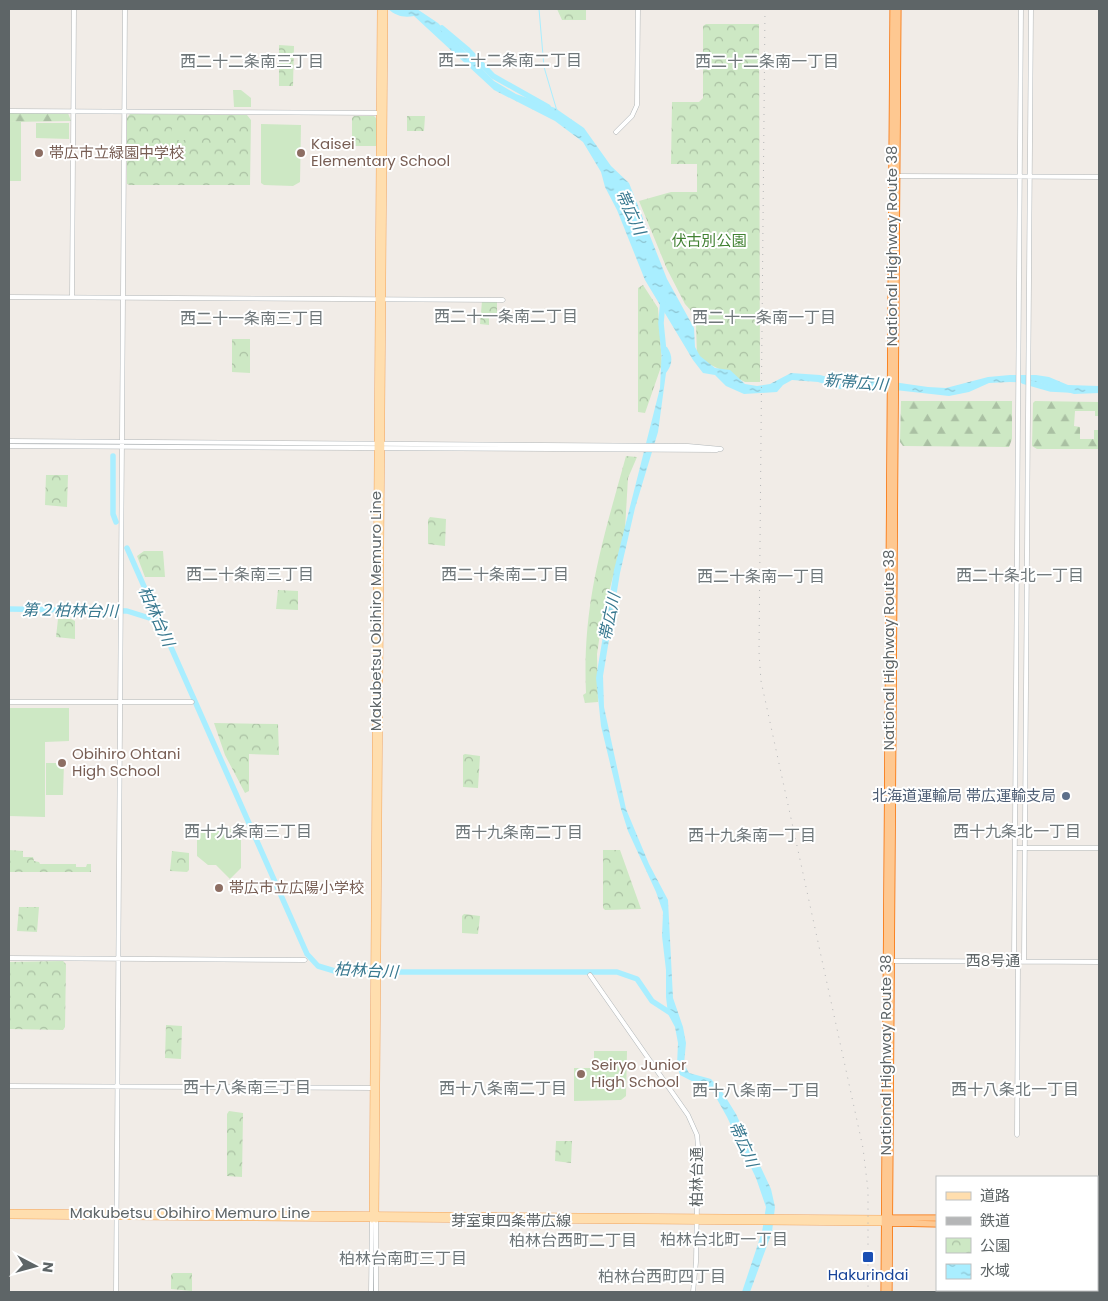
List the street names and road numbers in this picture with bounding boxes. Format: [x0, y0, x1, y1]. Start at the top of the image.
street label: National Highway Route 38 [881, 146, 902, 346]
street label: Makubetsu Obihiro Memuro Line [365, 491, 386, 731]
street label: National Highway Route 38 [878, 550, 899, 750]
street label: 西8号通 [966, 950, 1020, 971]
street label: National Highway Route 38 [875, 955, 896, 1155]
street label: 柏林台通 [686, 1147, 707, 1207]
street label: Makubetsu Obihiro Memuro Line [70, 1202, 310, 1223]
street label: 芽室東四条帯広線 [451, 1210, 571, 1231]

